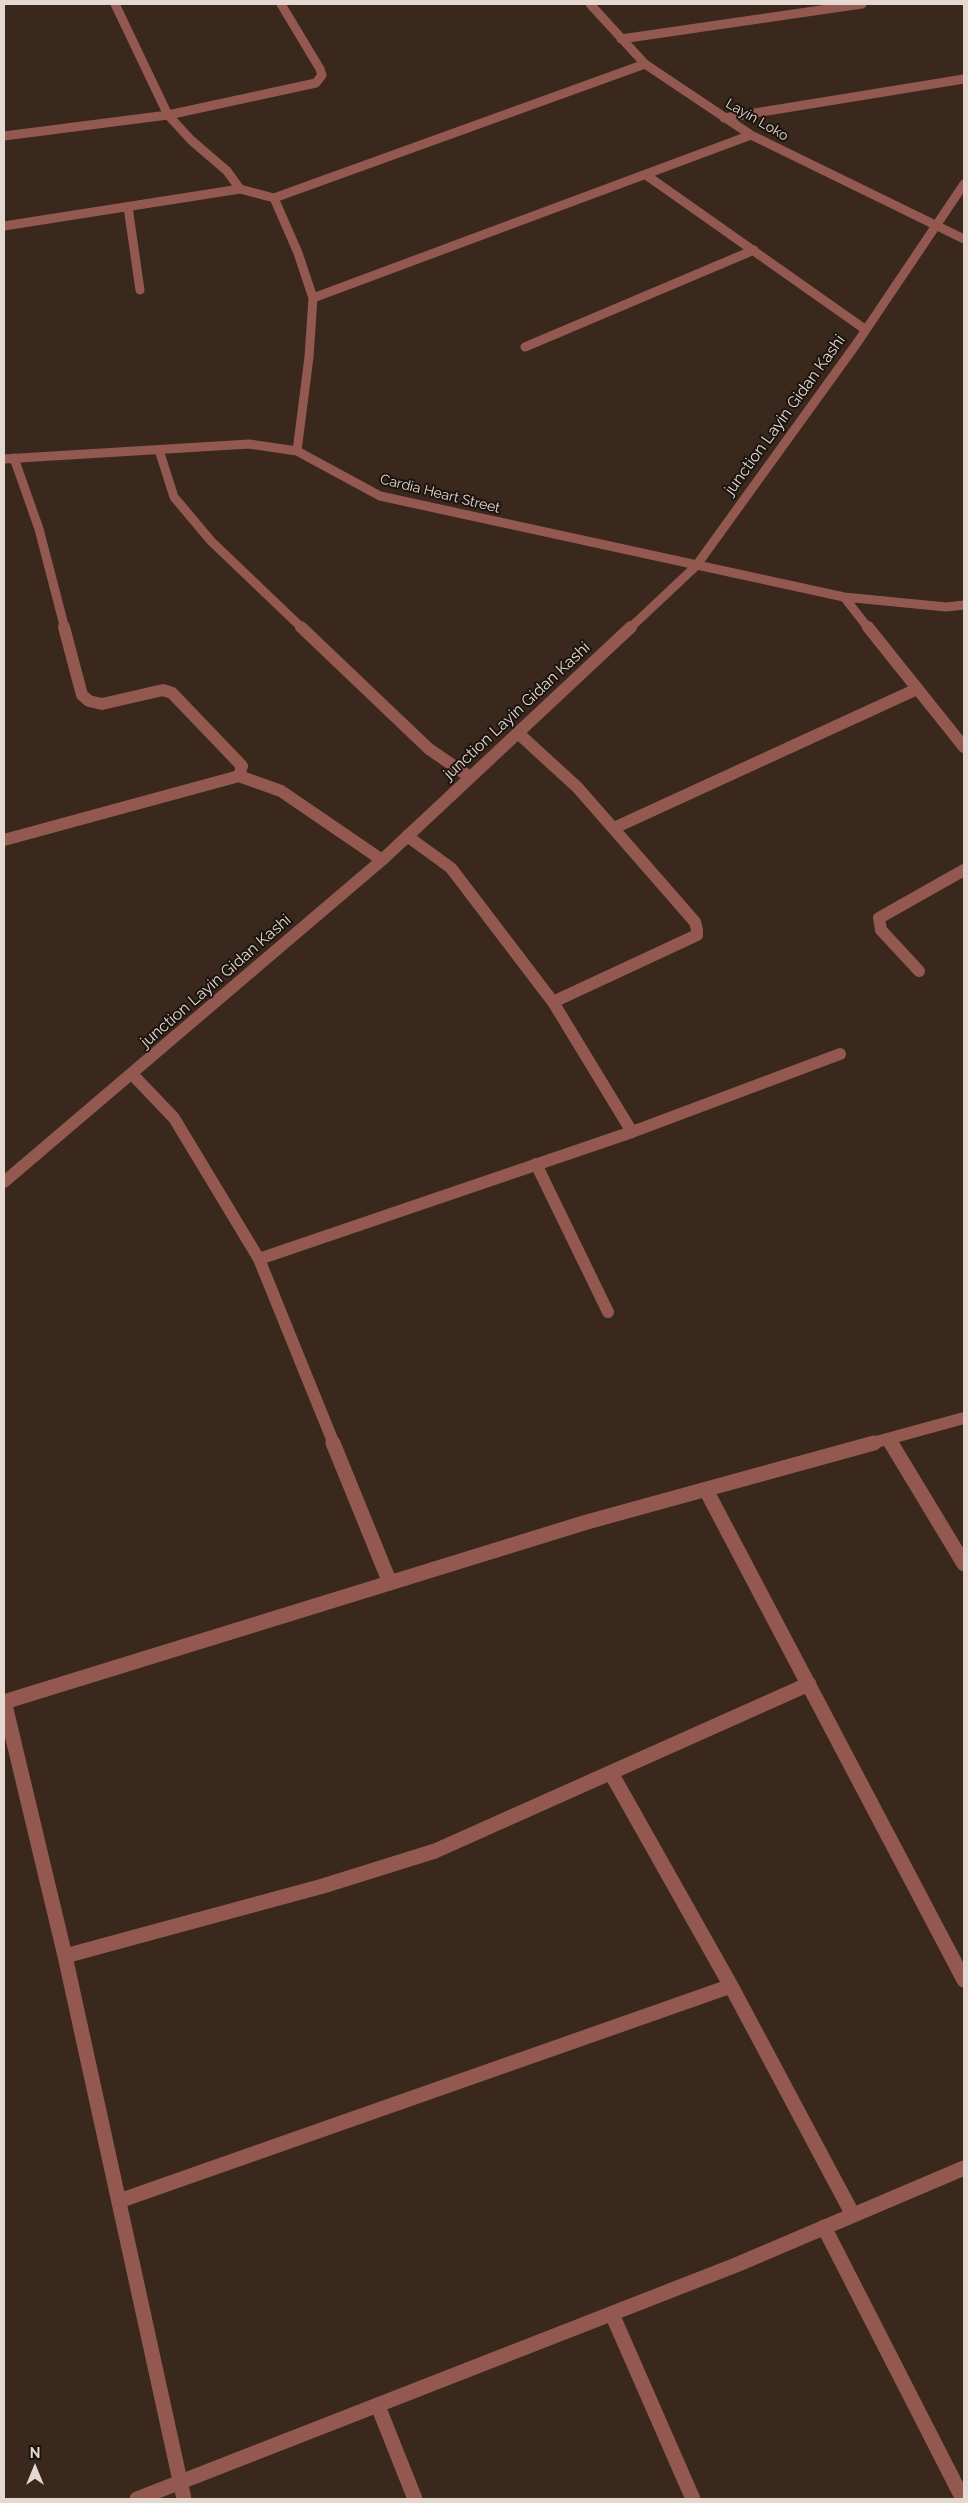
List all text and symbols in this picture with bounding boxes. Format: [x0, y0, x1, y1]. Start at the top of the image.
street label: Layin Loko [723, 95, 791, 145]
street label: junction Layin Gidan Kashi [721, 331, 849, 499]
street label: Cardia Heart Street [378, 471, 502, 517]
street label: junction Layin Gidan Kashi [440, 638, 594, 784]
street label: junction Layin Gidan Kashi [137, 910, 295, 1052]
north arrow [10, 2443, 60, 2493]
text: N [30, 2445, 40, 2461]

